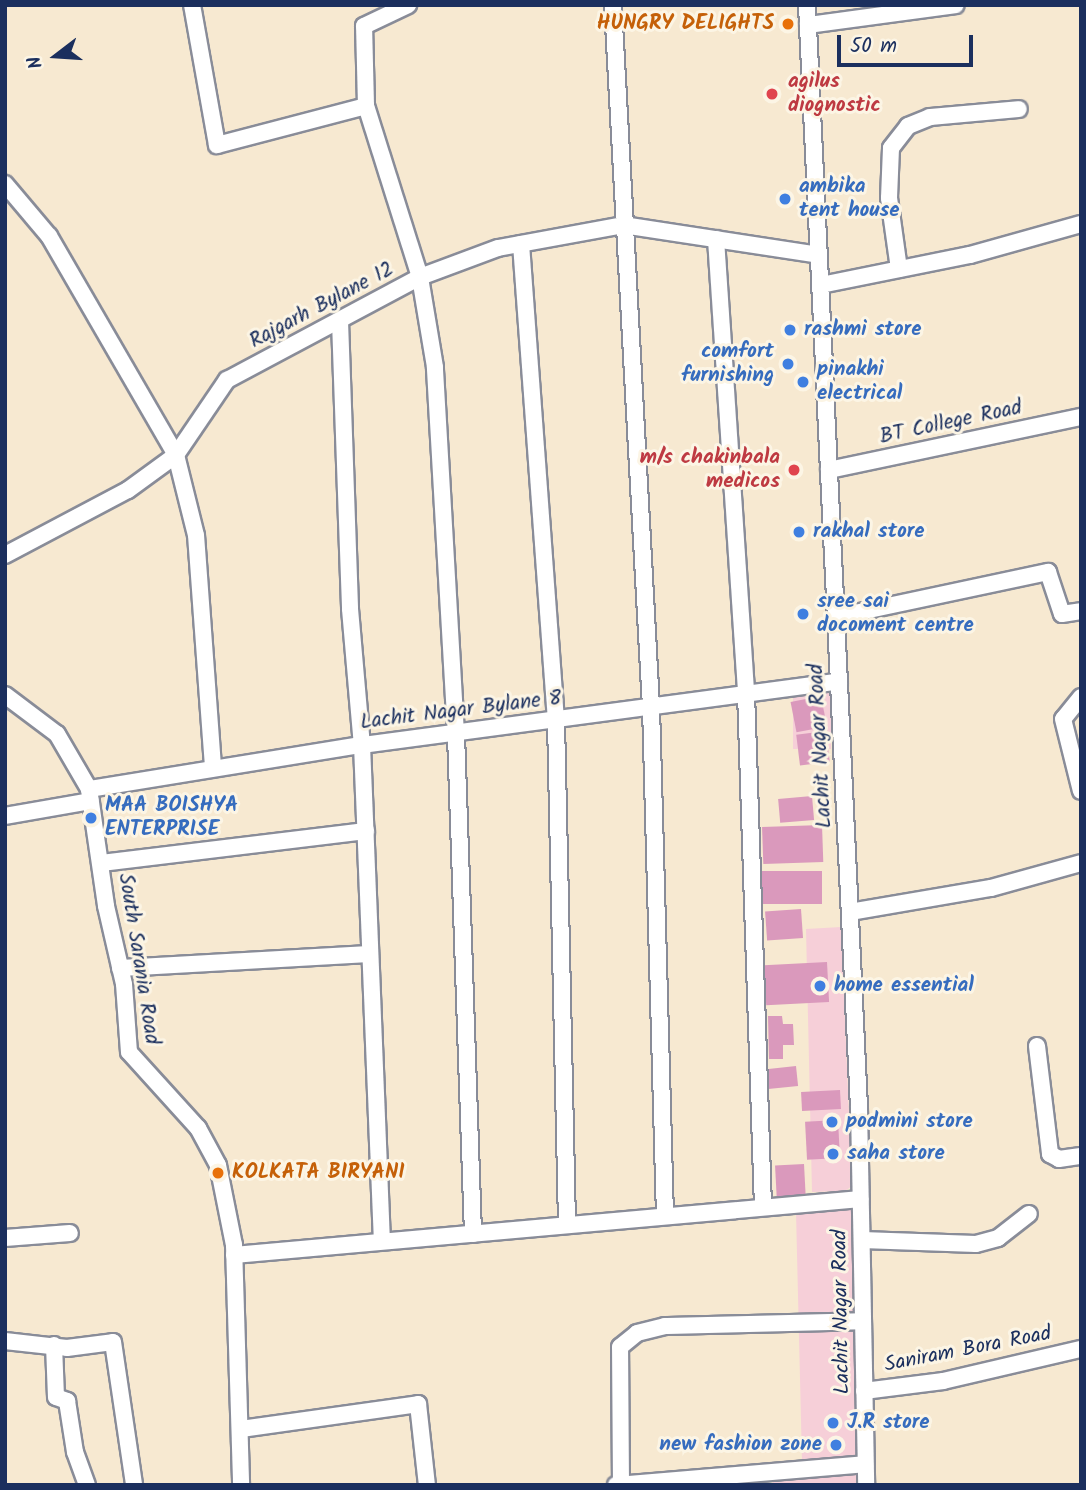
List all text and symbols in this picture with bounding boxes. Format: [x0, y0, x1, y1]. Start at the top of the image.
place label: HUNGRY DELIGHTS [597, 11, 774, 37]
marker: HUNGRY DELIGHTS [780, 16, 796, 32]
north arrow [21, 21, 91, 91]
scale bar [841, 21, 978, 65]
text: 50 m [850, 30, 897, 63]
text: N [20, 52, 52, 72]
place label: agilus diognostic [788, 69, 881, 119]
marker: agilus diognostic [762, 84, 782, 104]
place label: ambika tent house [799, 174, 900, 224]
marker: ambika tent house [777, 191, 793, 207]
street label: Rajgarh Bylane 12 [245, 257, 399, 355]
place label: rashmi store [804, 317, 921, 343]
marker: rashmi store [782, 322, 798, 338]
place label: comfort furnishing [681, 339, 774, 389]
marker: comfort furnishing [780, 356, 796, 372]
place label: pinakhi electrical [817, 357, 902, 407]
marker: pinakhi electrical [795, 374, 811, 390]
street label: BT College Road [878, 396, 1024, 450]
place label: m/s chakinbala medicos [640, 445, 780, 495]
marker: m/s chakinbala medicos [786, 462, 802, 478]
place label: rakhal store [813, 519, 925, 545]
marker: rakhal store [791, 524, 807, 540]
place label: sree sai docoment centre [817, 589, 974, 639]
marker: sree sai docoment centre [795, 606, 811, 622]
street label: Lachit Nagar Road [804, 663, 838, 829]
street label: Lachit Nagar Bylane 8 [359, 686, 563, 736]
place label: MAA BOISHYA ENTERPRISE [105, 793, 238, 843]
marker: MAA BOISHYA ENTERPRISE [83, 810, 99, 826]
street label: South Sarania Road [112, 872, 164, 1046]
place label: home essential [834, 973, 974, 999]
marker: home essential [812, 978, 828, 994]
place label: podmini store [846, 1109, 973, 1135]
marker: podmini store [824, 1114, 840, 1130]
place label: saha store [847, 1141, 945, 1167]
marker: saha store [825, 1146, 841, 1162]
place label: KOLKATA BIRYANI [232, 1160, 405, 1186]
marker: KOLKATA BIRYANI [210, 1165, 226, 1181]
street label: Lachit Nagar Road [828, 1229, 856, 1395]
street label: Saniram Bora Road [882, 1321, 1054, 1379]
place label: J.R store [847, 1410, 930, 1436]
marker: J.R store [825, 1415, 841, 1431]
place label: new fashion zone [659, 1432, 822, 1458]
marker: new fashion zone [828, 1437, 844, 1453]

